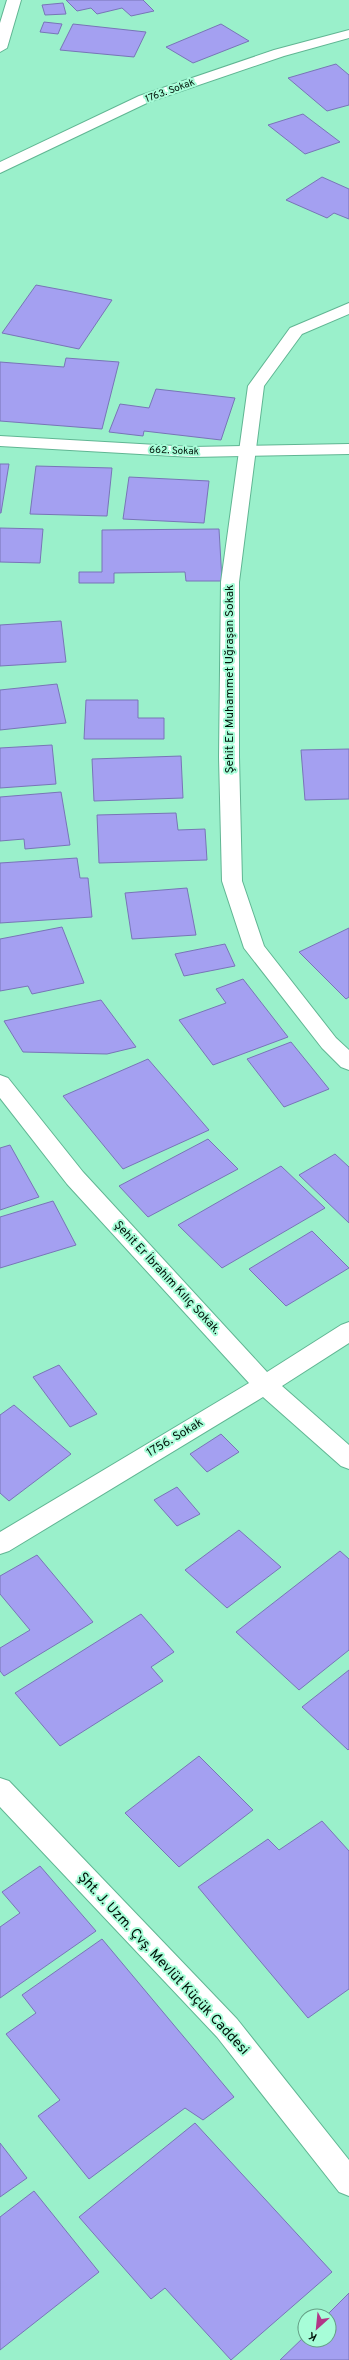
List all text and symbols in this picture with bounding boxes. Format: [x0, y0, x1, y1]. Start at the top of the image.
street label: 1763. Sokak [143, 76, 197, 106]
street label: 662. Sokak [149, 444, 199, 458]
street label: Şehit Er Muhammet Uğraşan Sokak [222, 585, 238, 774]
street label: Şehit Er İbrahim Kılıç Sokak. [110, 1218, 224, 1338]
street label: 1756. Sokak [144, 1415, 206, 1461]
street label: Şht. J. Uzm. Çvş. Mevlüt Küçük Caddesi [74, 1869, 252, 2059]
north arrow [297, 2308, 337, 2348]
text: K [306, 2328, 320, 2344]

